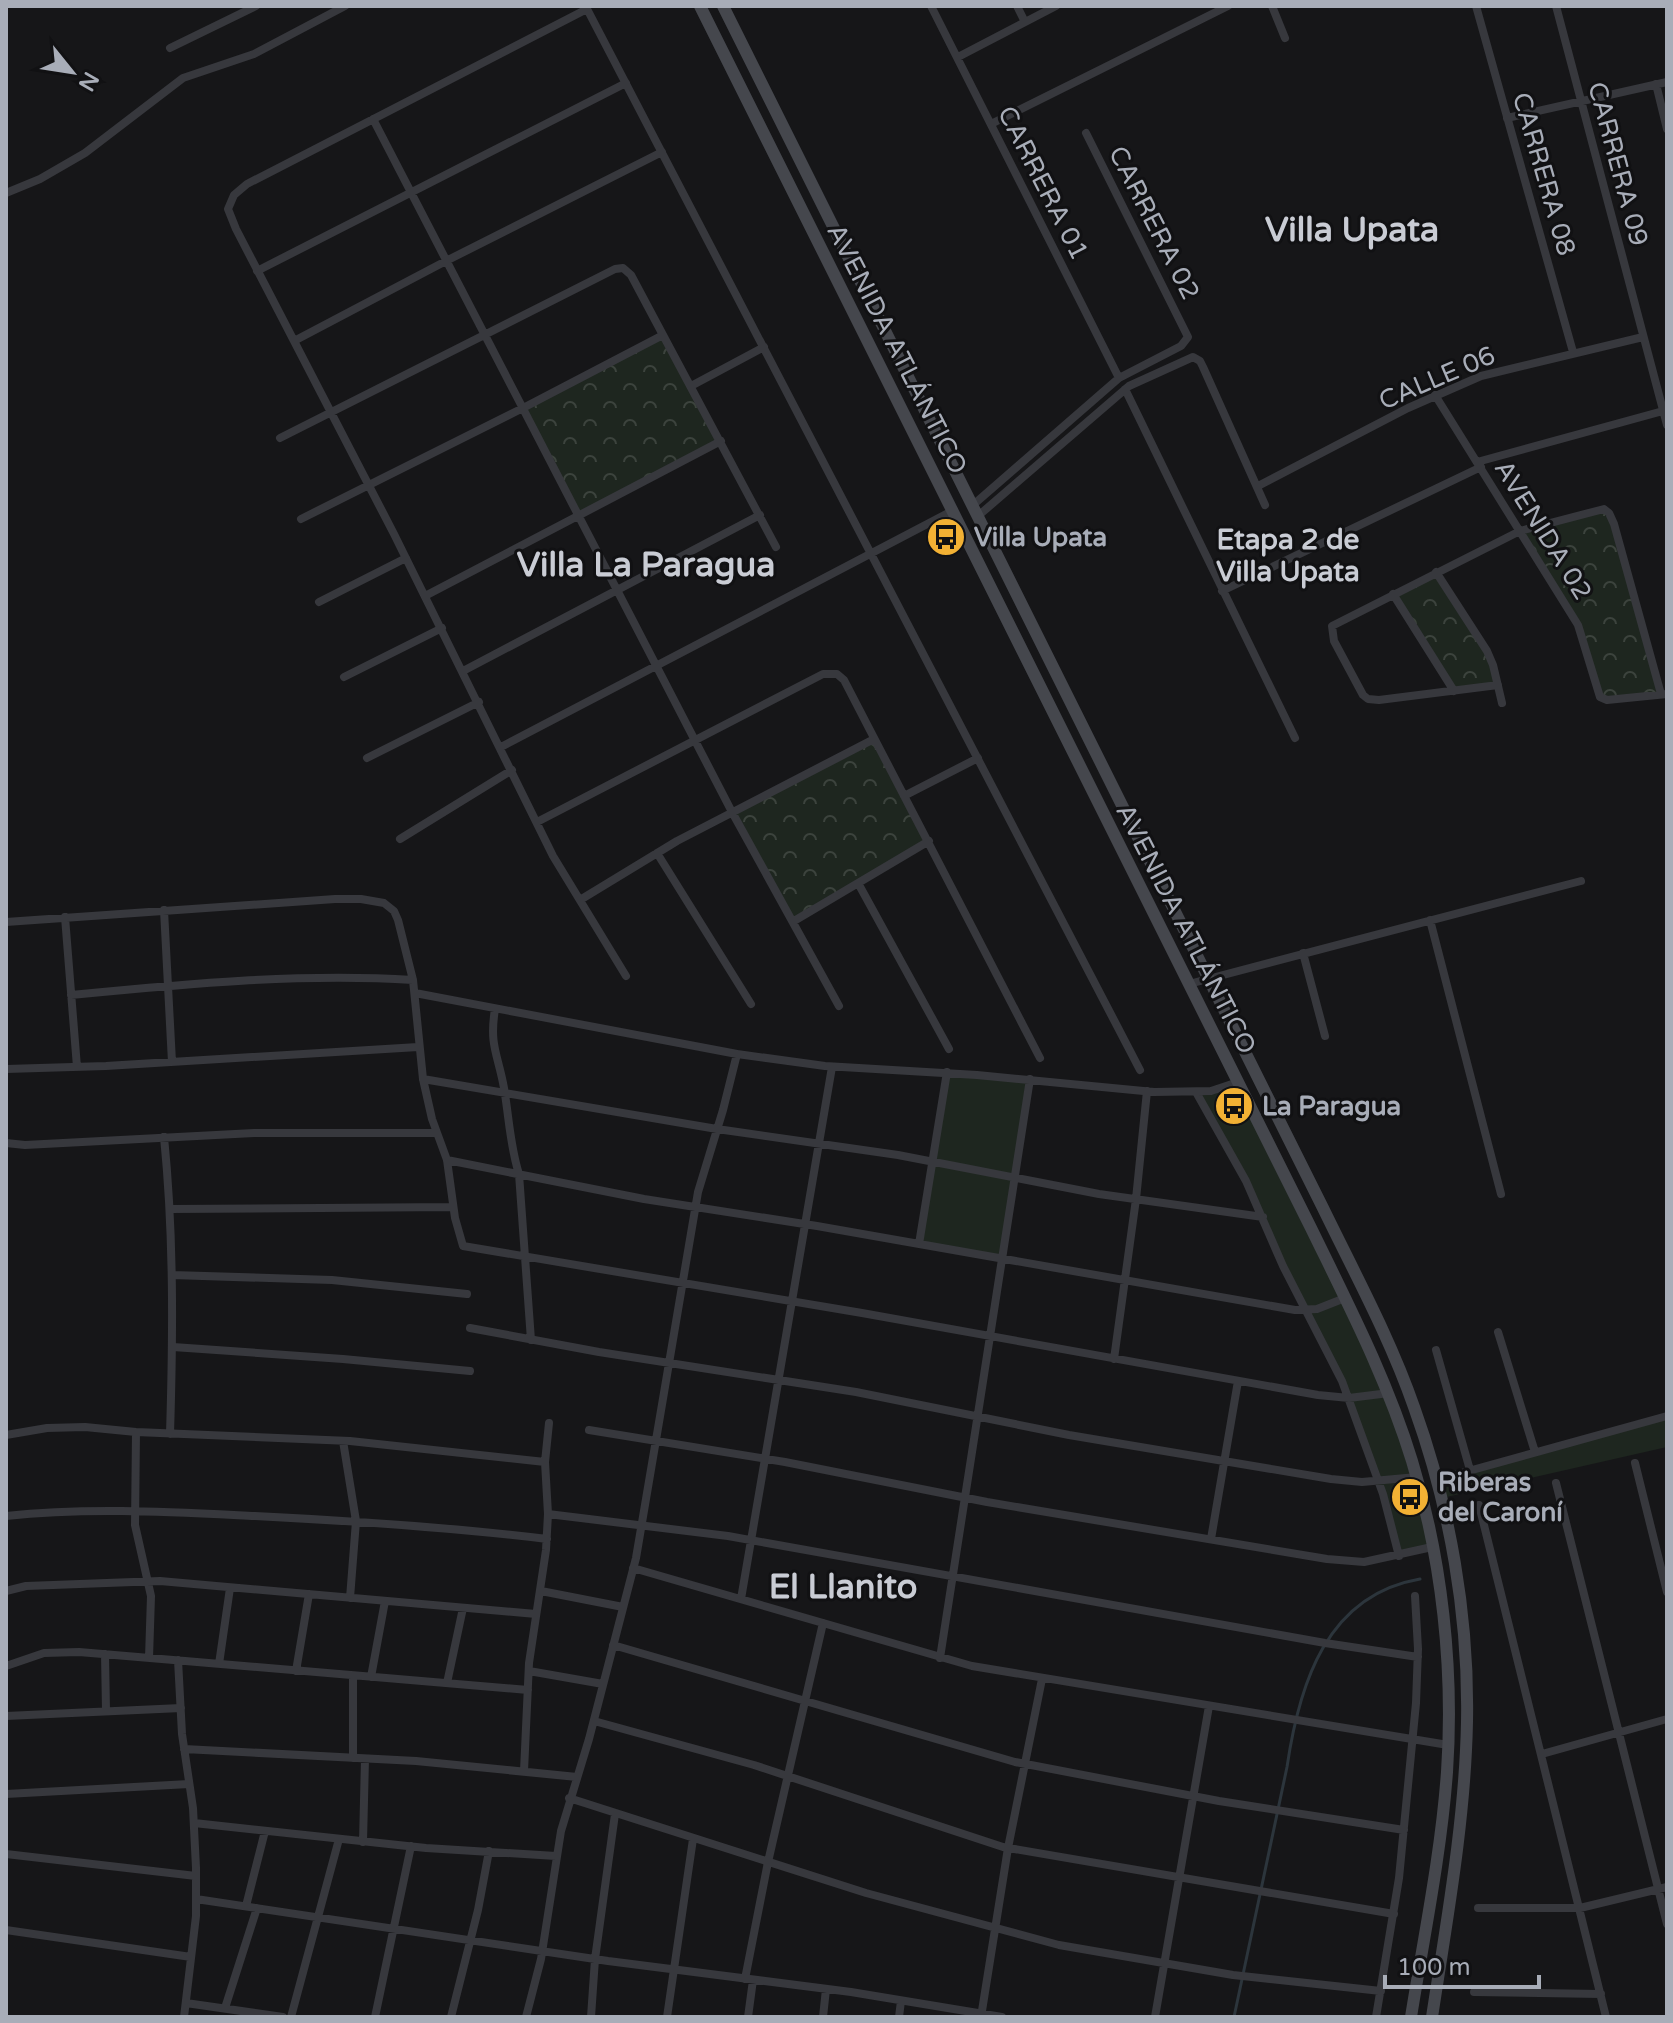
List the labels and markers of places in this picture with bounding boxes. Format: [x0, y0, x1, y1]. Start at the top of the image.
bus stop icon: Villa Upata [925, 516, 967, 558]
place label: Villa Upata [974, 522, 1107, 553]
bus stop icon: La Paragua [1213, 1085, 1255, 1127]
place label: La Paragua [1262, 1091, 1401, 1122]
place label: Riberas del Caroní [1438, 1467, 1563, 1528]
bus stop icon: Riberas del Caroní [1389, 1476, 1431, 1518]

